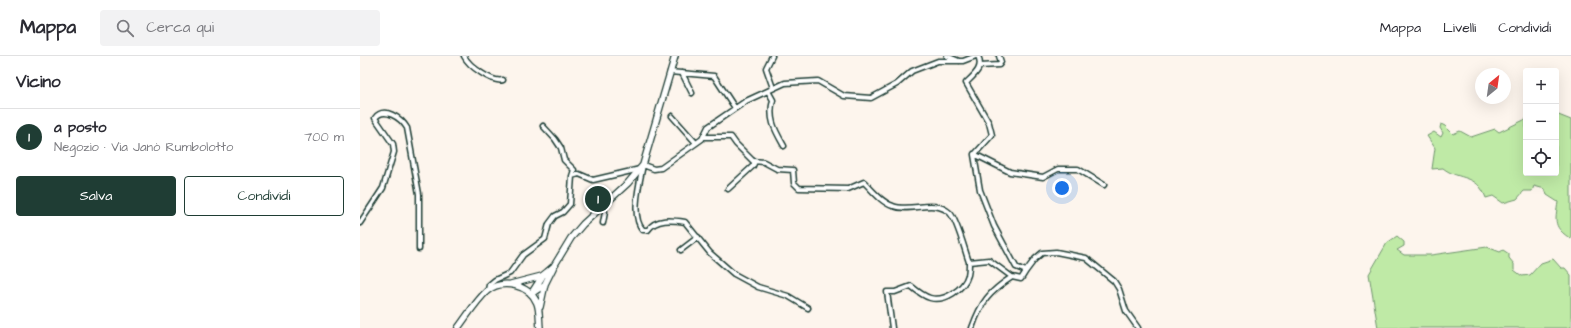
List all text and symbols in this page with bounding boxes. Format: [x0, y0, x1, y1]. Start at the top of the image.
search box [100, 10, 380, 46]
text: Mappa [20, 14, 76, 41]
icon: search [114, 17, 136, 39]
text: Cerca qui [146, 17, 214, 38]
text: Mappa [1380, 18, 1421, 38]
text: Livelli [1443, 18, 1476, 38]
text: Condividi [1498, 18, 1551, 38]
north arrow [1475, 68, 1511, 104]
map controls [1523, 68, 1559, 176]
button: + [1523, 68, 1559, 104]
text: Vicino [16, 70, 61, 94]
button: − [1523, 104, 1559, 140]
text: a posto [54, 117, 106, 138]
text: 1 [28, 128, 30, 146]
text: 700 m [304, 128, 344, 146]
text: Negozio · Via Janò Rumbolotto [54, 138, 233, 156]
button: locate [1523, 140, 1559, 176]
button: Salva [16, 176, 176, 216]
button: Condividi [184, 176, 344, 216]
your location [1052, 178, 1072, 198]
pin: 1 [585, 184, 611, 214]

